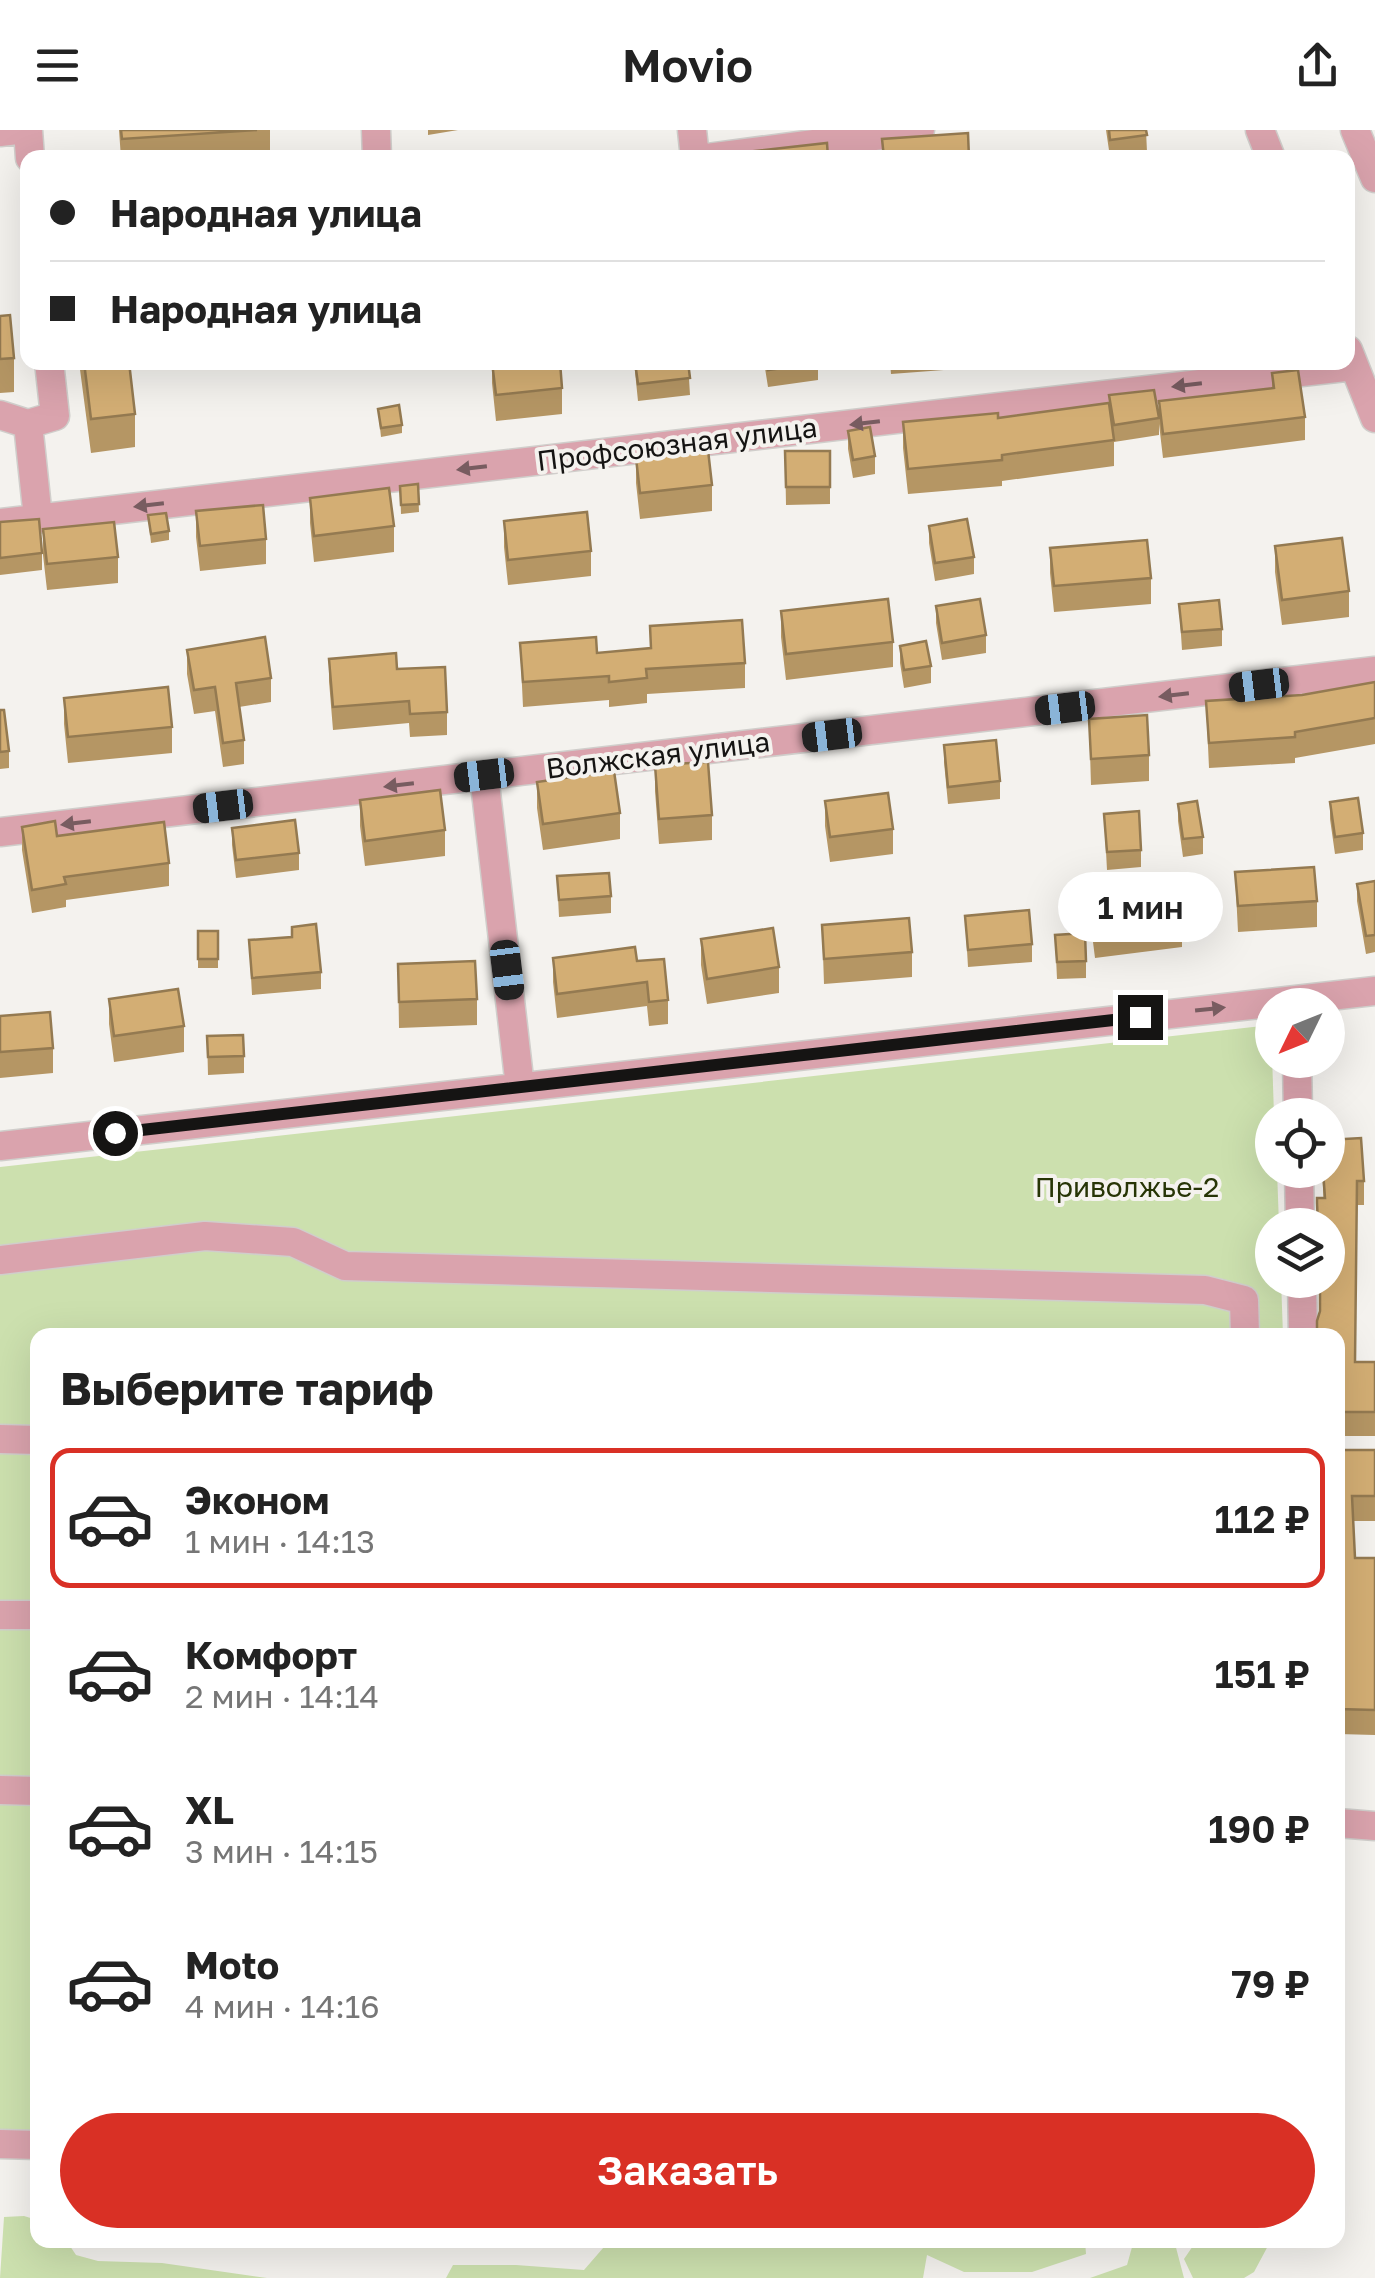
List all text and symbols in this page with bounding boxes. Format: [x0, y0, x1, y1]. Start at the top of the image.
icon: menu [30, 38, 85, 93]
text: Movio [622, 38, 753, 92]
icon: share [1290, 38, 1345, 93]
text: Народная улица [110, 190, 422, 235]
text: Народная улица [110, 286, 422, 331]
one-way arrow [1171, 377, 1203, 393]
street label: Профсоюзная улица [535, 410, 819, 477]
one-way arrow [848, 415, 880, 431]
one-way arrow [456, 460, 488, 476]
one-way arrow [133, 497, 165, 513]
car [1227, 666, 1291, 704]
one-way arrow [1157, 687, 1189, 703]
car [1033, 689, 1097, 727]
car [800, 716, 864, 754]
street label: Волжская улица [544, 724, 772, 785]
car [452, 756, 516, 794]
one-way arrow [383, 777, 414, 793]
car [191, 787, 255, 825]
one-way arrow [60, 815, 92, 831]
callout: 1 мин [1058, 872, 1222, 942]
text: 1 мин [1097, 888, 1184, 926]
car [488, 938, 526, 1002]
north arrow [1255, 988, 1345, 1078]
map controls [1255, 988, 1345, 1298]
route end [1118, 995, 1163, 1040]
one-way arrow [1194, 1001, 1226, 1017]
button: locate [1255, 1098, 1345, 1188]
route start [93, 1111, 138, 1156]
park label: Приволжье-2 [1035, 1170, 1219, 1203]
button: layers [1255, 1208, 1345, 1298]
text: Выберите тариф [60, 1361, 434, 1415]
icon: car [65, 1473, 155, 1563]
text: Эконом [185, 1477, 329, 1522]
text: 112 ₽ [1214, 1496, 1310, 1541]
text: 1 мин · 14:13 [185, 1522, 375, 1560]
icon: car [65, 1628, 155, 1718]
text: Комфорт [185, 1632, 357, 1677]
text: 151 ₽ [1214, 1651, 1310, 1696]
text: 2 мин · 14:14 [185, 1677, 379, 1715]
icon: car [65, 1783, 155, 1873]
text: XL [185, 1787, 234, 1832]
text: 190 ₽ [1208, 1806, 1310, 1851]
text: 3 мин · 14:15 [185, 1832, 378, 1870]
icon: car [65, 1938, 155, 2028]
text: Moto [185, 1942, 279, 1987]
text: 79 ₽ [1231, 1961, 1310, 2006]
text: 4 мин · 14:16 [185, 1987, 380, 2025]
button: Заказать [60, 2113, 1315, 2228]

